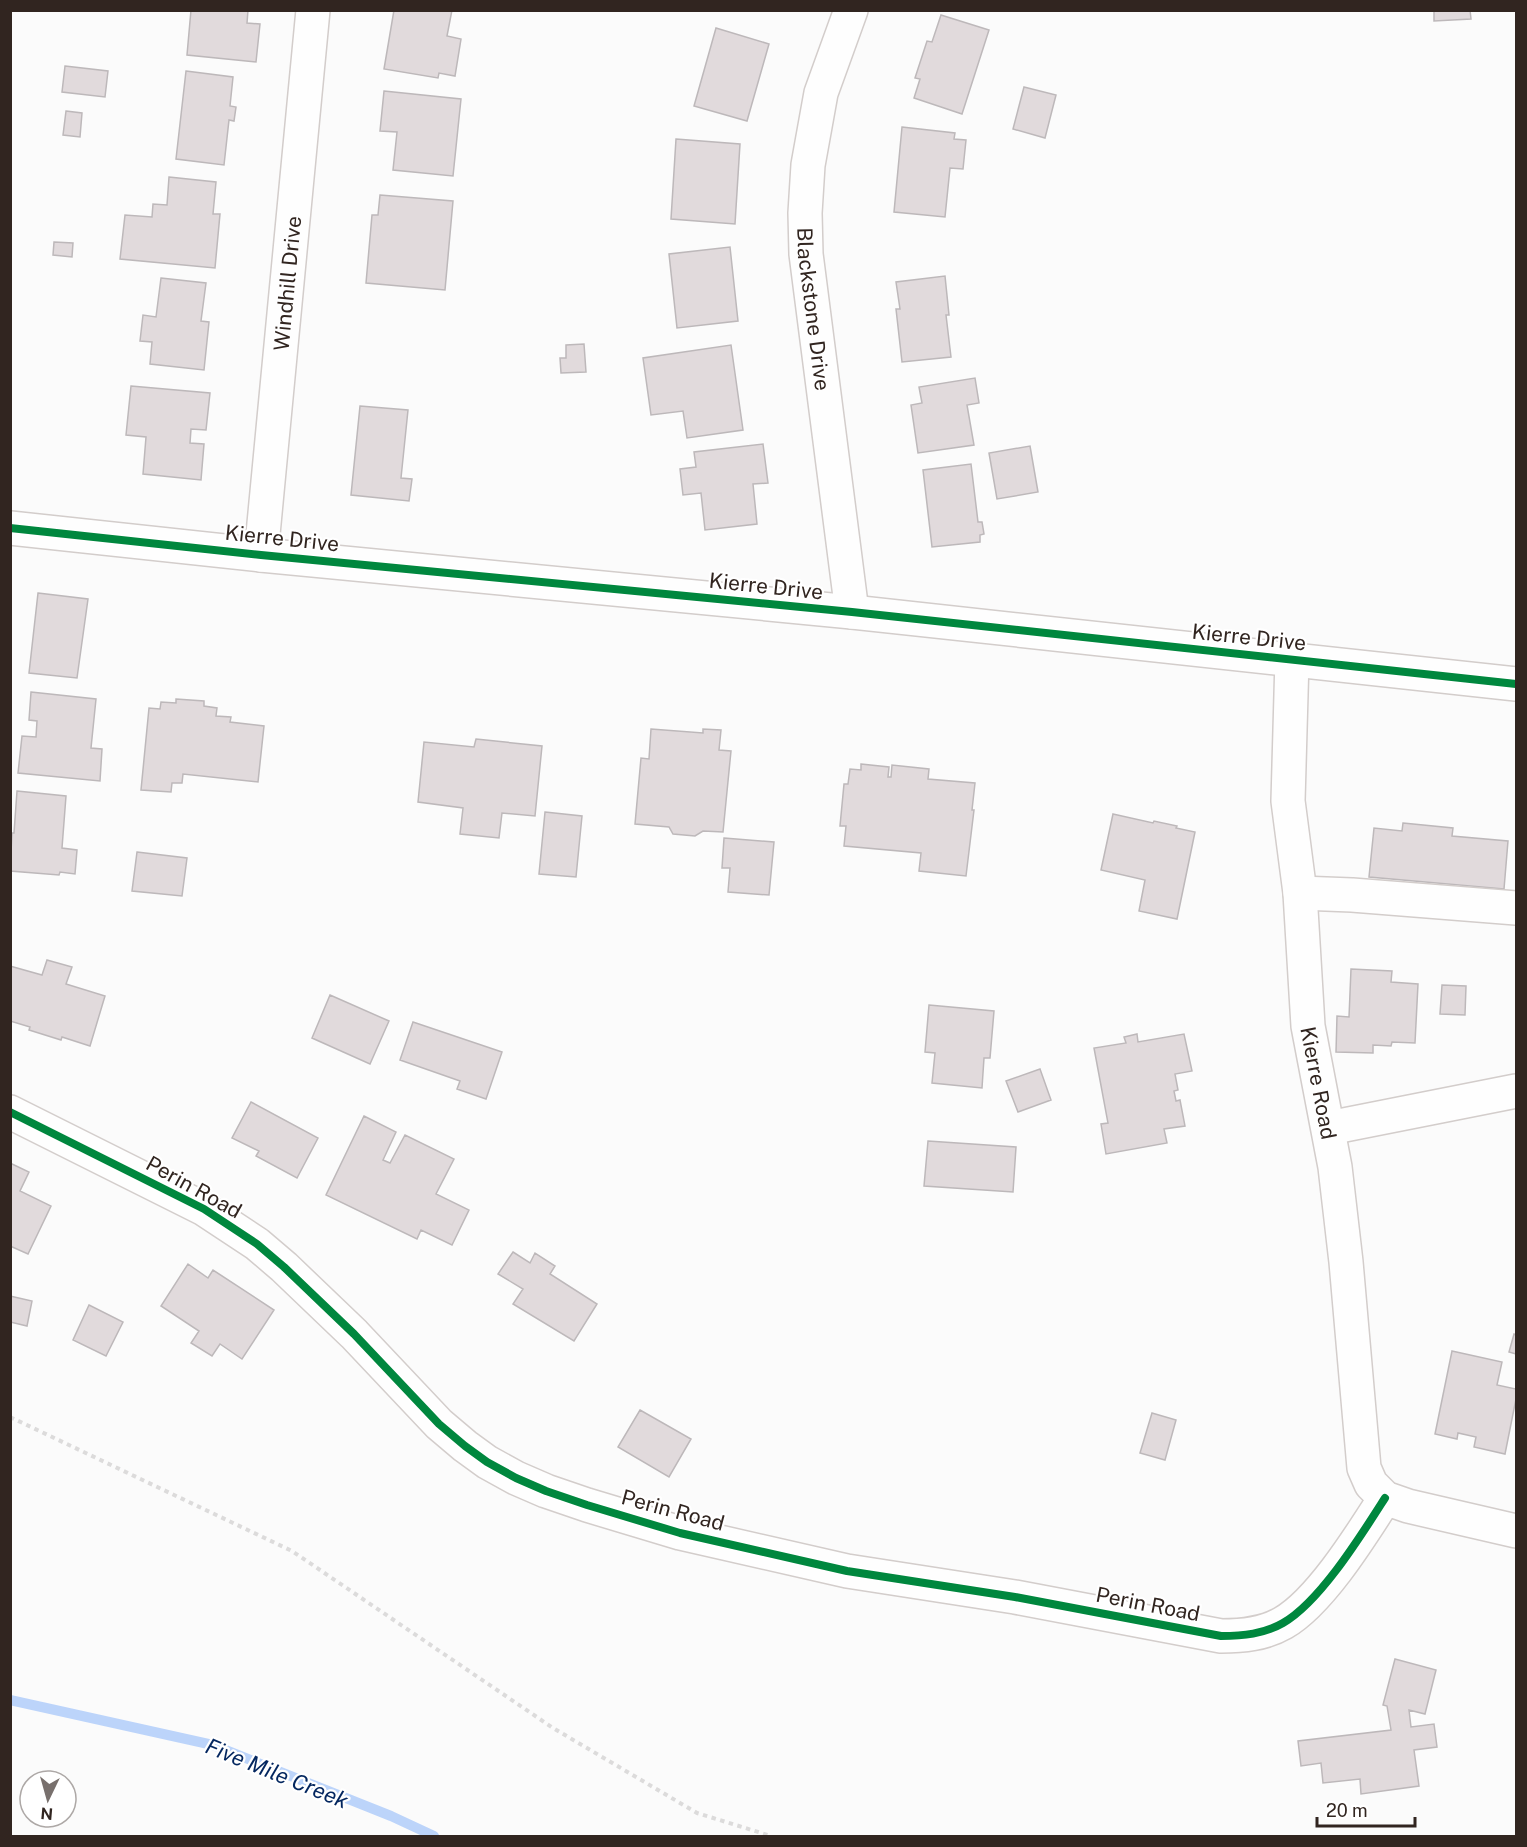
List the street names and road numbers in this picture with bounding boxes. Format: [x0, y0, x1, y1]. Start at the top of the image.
street label: Windhill Drive [268, 215, 306, 352]
street label: Blackstone Drive [793, 227, 836, 392]
street label: Kierre Drive [224, 520, 340, 556]
street label: Kierre Drive [708, 568, 824, 604]
street label: Kierre Drive [1191, 619, 1307, 655]
street label: Kierre Road [1296, 1024, 1342, 1141]
street label: Perin Road [142, 1150, 246, 1224]
street label: Perin Road [619, 1484, 727, 1536]
street label: Perin Road [1094, 1582, 1202, 1626]

